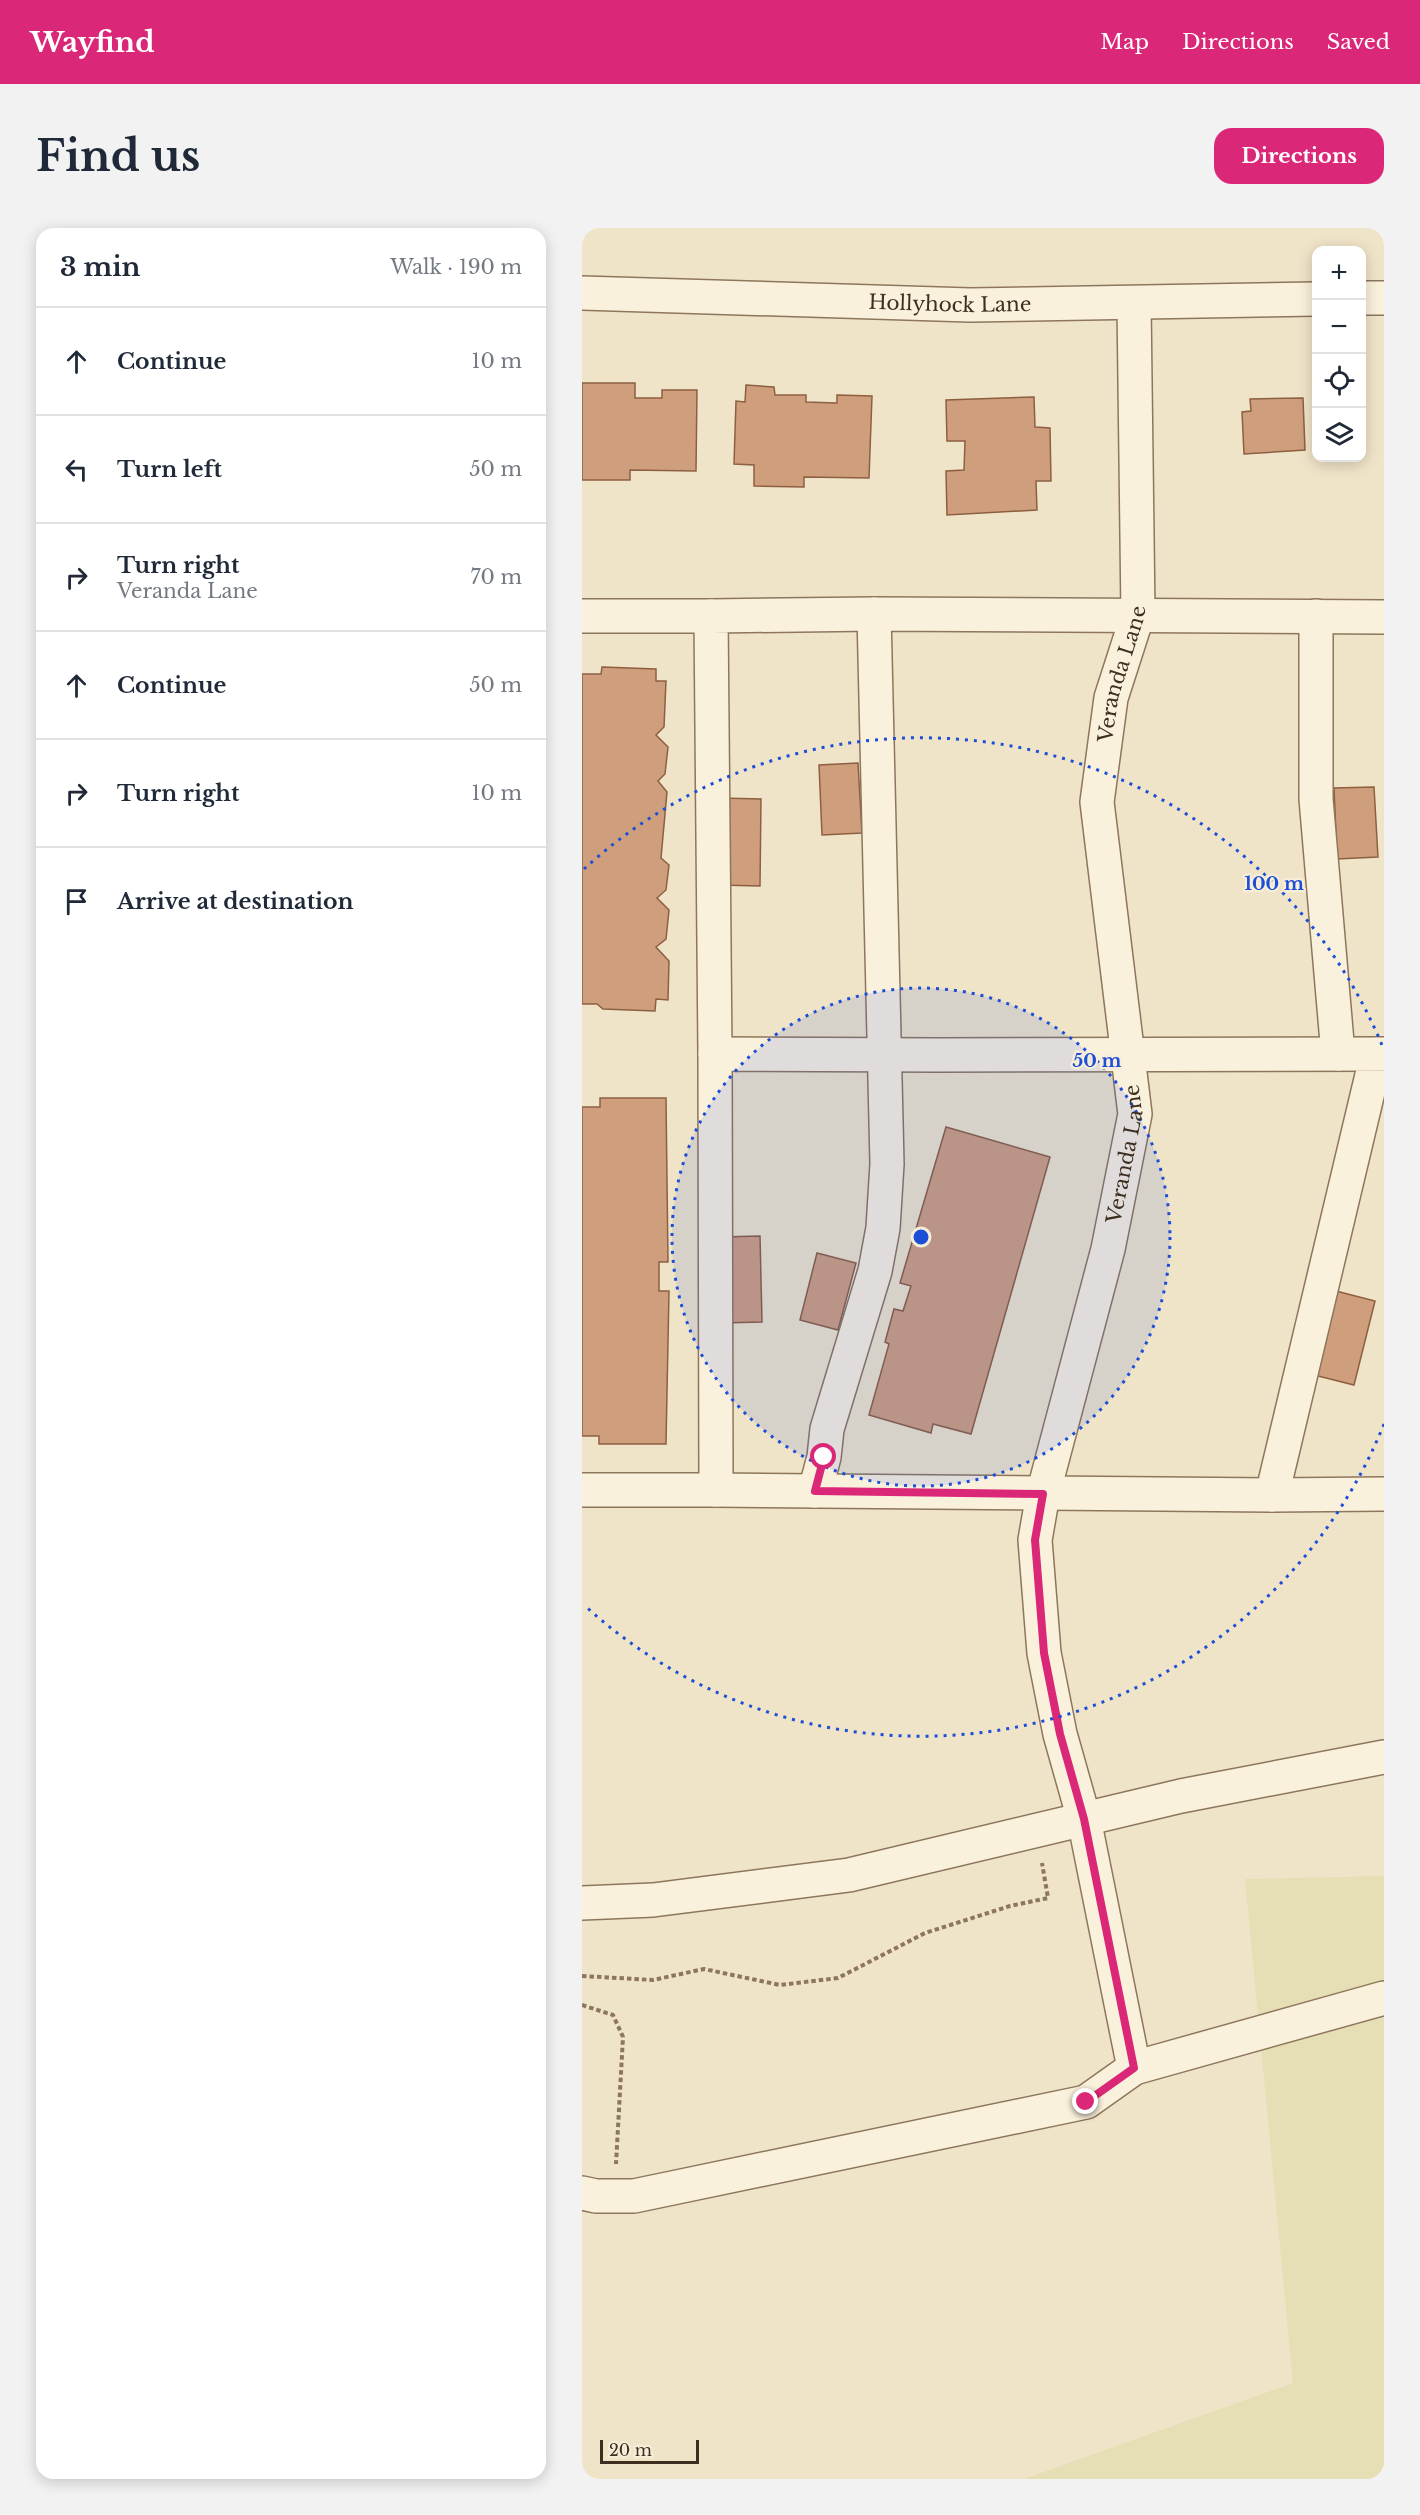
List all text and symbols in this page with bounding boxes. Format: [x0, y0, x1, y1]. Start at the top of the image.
text: Wayfind [30, 25, 155, 60]
text: Map [1100, 29, 1149, 55]
text: Directions [1182, 29, 1294, 55]
text: Saved [1327, 29, 1390, 55]
button: Directions [1214, 128, 1384, 184]
text: Find us [36, 130, 200, 182]
map controls [1312, 246, 1366, 462]
button: + [1312, 246, 1366, 300]
text: 3 min [60, 251, 141, 283]
text: Walk · 190 m [390, 255, 522, 279]
street label: Hollyhock Lane [868, 290, 1031, 317]
button: − [1312, 300, 1366, 354]
icon: ahead [60, 345, 93, 378]
text: Continue [117, 348, 226, 375]
text: 10 m [472, 349, 522, 373]
button: locate [1312, 354, 1366, 408]
button: layers [1312, 408, 1366, 462]
icon: left [60, 453, 93, 486]
text: Turn left [117, 456, 222, 483]
text: 50 m [469, 457, 522, 481]
text: Turn right [117, 552, 239, 579]
icon: right [60, 561, 93, 594]
text: 70 m [470, 565, 522, 589]
text: Veranda Lane [117, 579, 258, 603]
street label: Veranda Lane [1093, 606, 1150, 745]
icon: ahead [60, 669, 93, 702]
text: Continue [117, 672, 226, 699]
text: 50 m [469, 673, 522, 697]
icon: right [60, 777, 93, 810]
text: Turn right [117, 780, 239, 807]
text: 10 m [472, 781, 522, 805]
text: 100 m [1244, 873, 1304, 895]
icon: arrive [60, 885, 93, 918]
text: Arrive at destination [117, 888, 354, 915]
text: 50 m [1073, 1050, 1122, 1072]
street label: Veranda Lane [1101, 1083, 1148, 1226]
centre of rings [911, 1227, 931, 1247]
route start [810, 1443, 836, 1469]
route end [1072, 2088, 1098, 2114]
scale bar [600, 2437, 699, 2464]
text: 20 m [609, 2440, 652, 2460]

